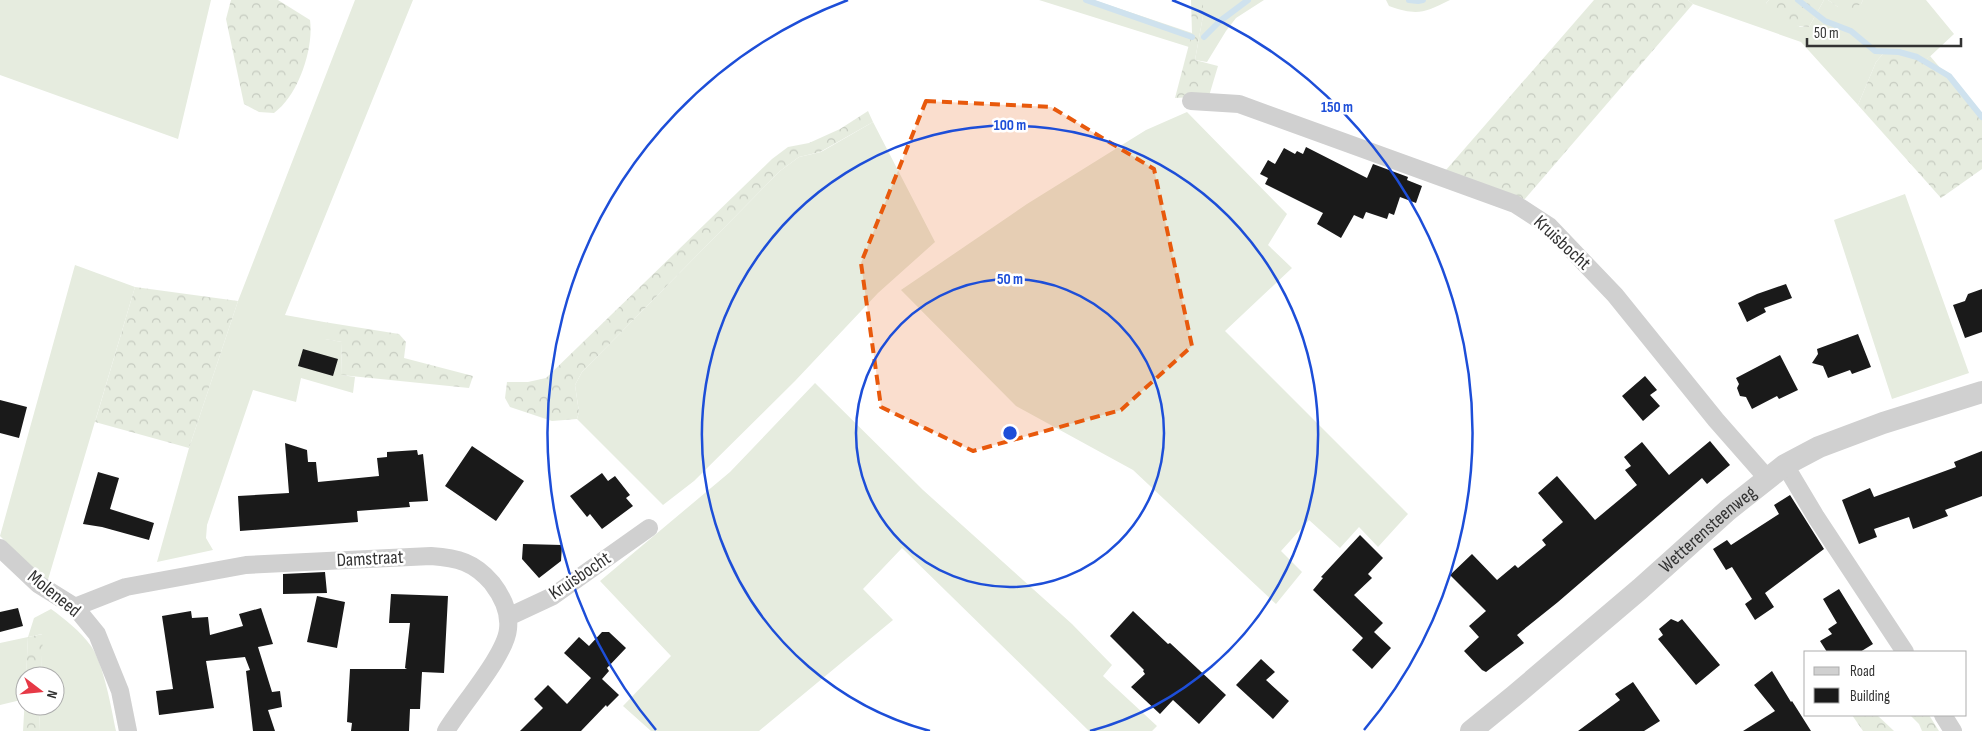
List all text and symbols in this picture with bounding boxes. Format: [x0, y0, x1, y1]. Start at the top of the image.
scale bar [1807, 15, 1961, 47]
text: 50 m [1814, 24, 1839, 43]
text: 150 m [1321, 98, 1353, 117]
text: 100 m [994, 116, 1026, 135]
street label: Kruisbocht [1529, 211, 1595, 275]
text: 50 m [997, 270, 1023, 289]
centre of rings [1001, 424, 1019, 442]
street label: Wetterensteenweg [1654, 480, 1761, 578]
street label: Damstraat [336, 546, 404, 572]
street label: Kruisbocht [545, 547, 615, 605]
street label: Moleneed [23, 566, 85, 622]
legend [1804, 651, 1967, 716]
text: Road [1850, 662, 1875, 681]
north arrow [15, 666, 65, 716]
text: Building [1850, 687, 1890, 706]
text: N [43, 689, 61, 700]

